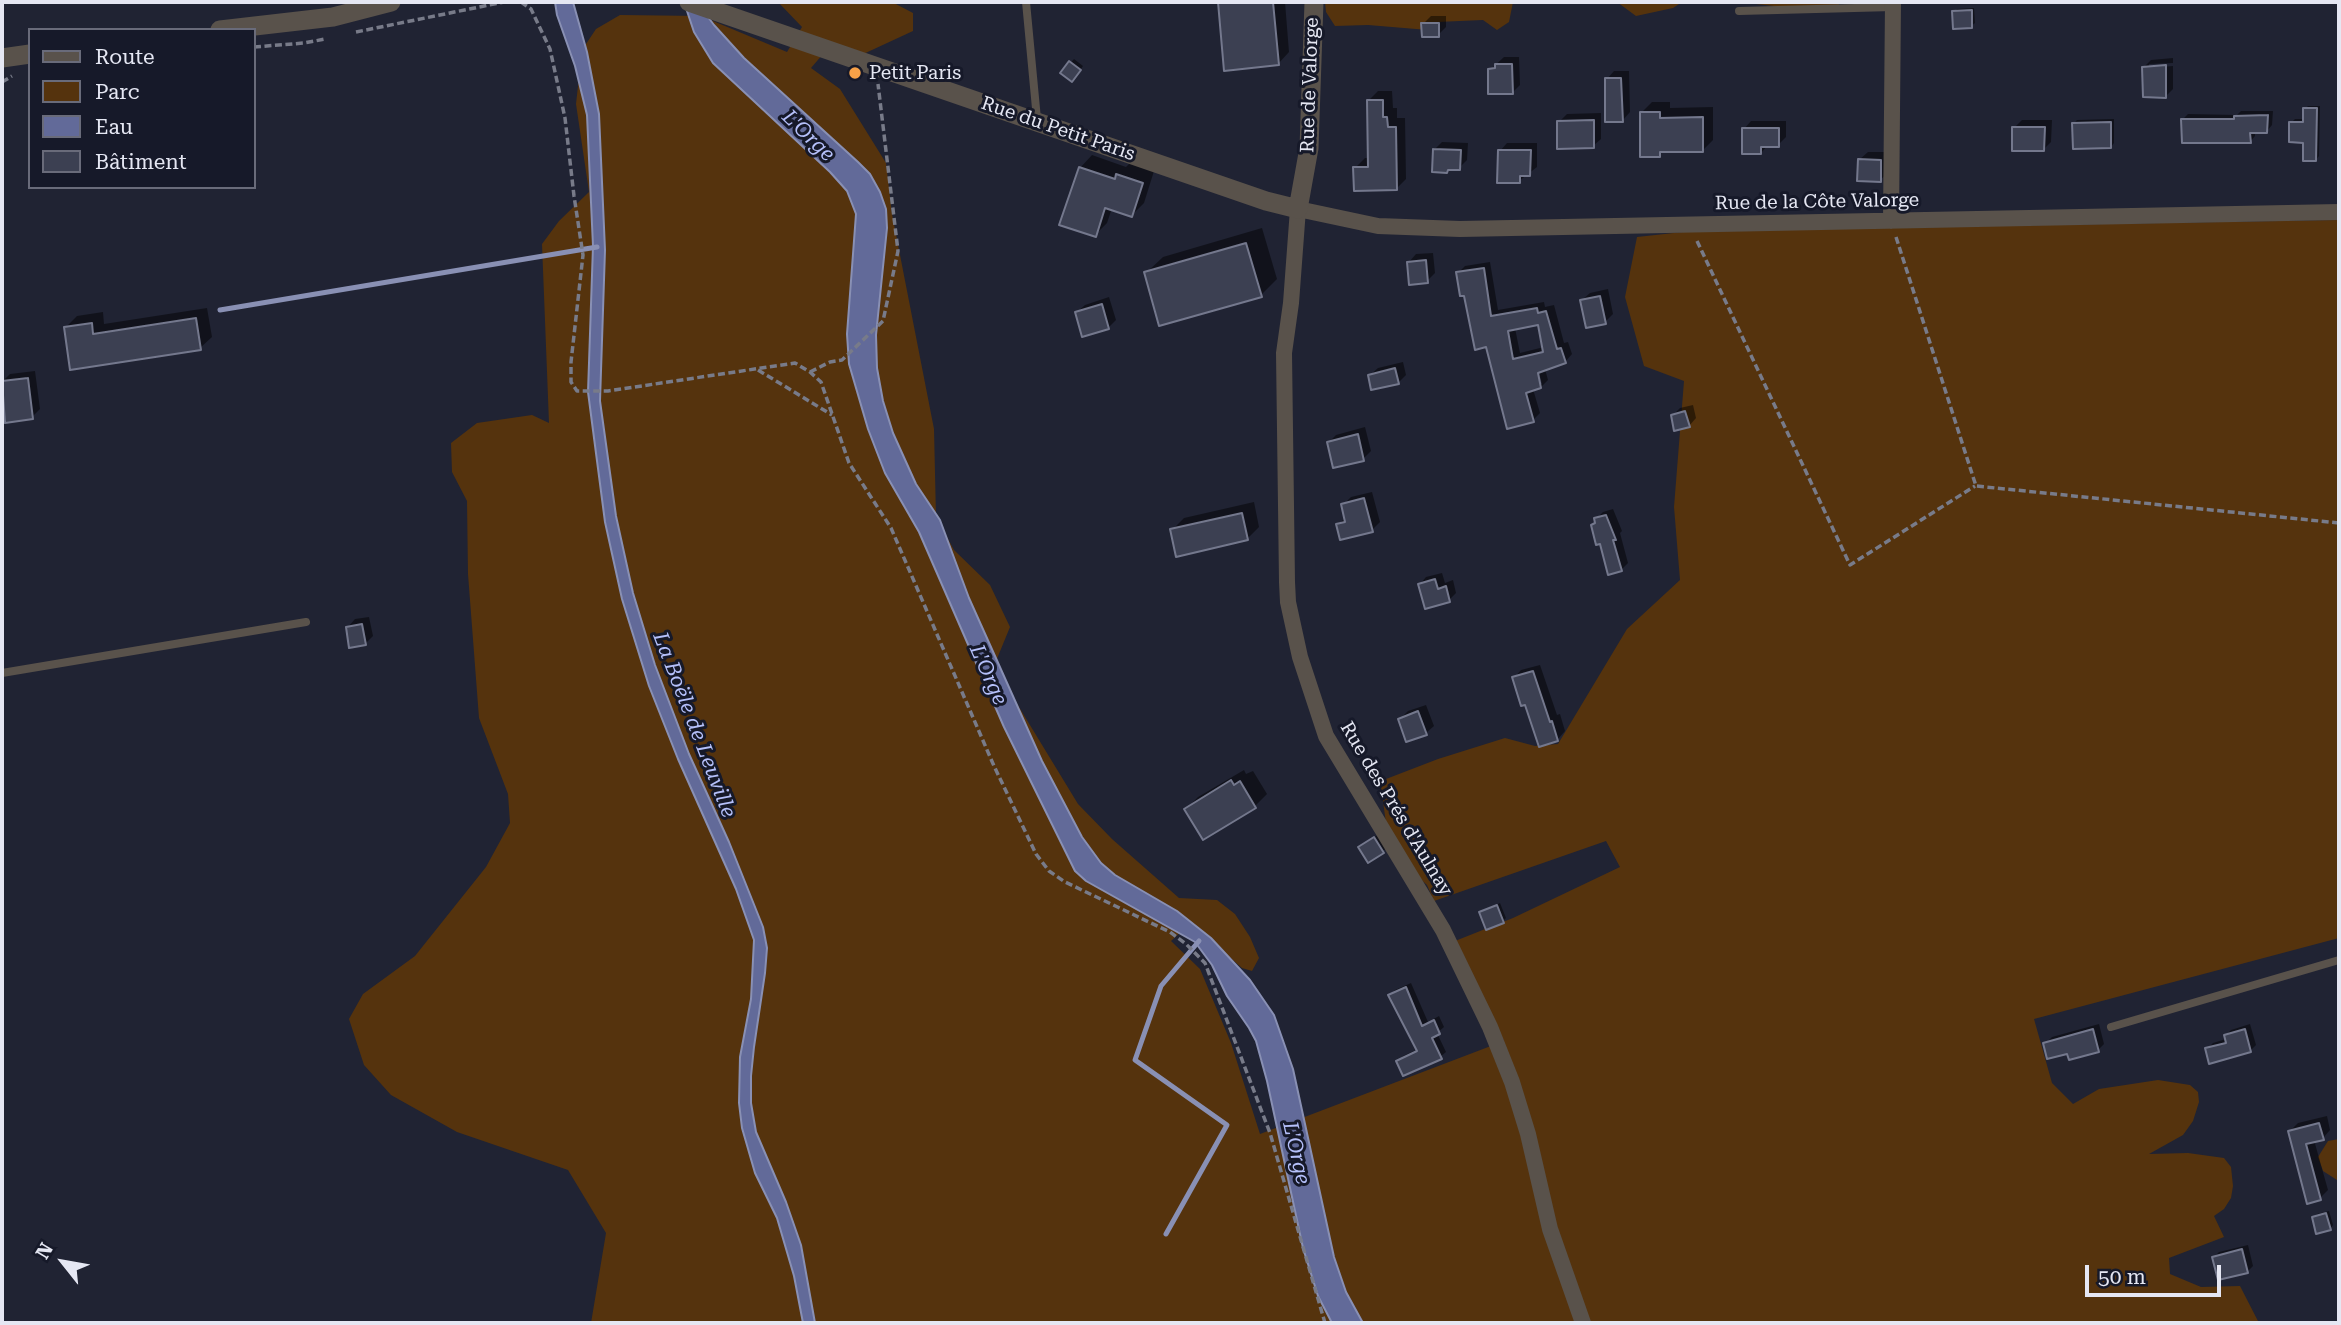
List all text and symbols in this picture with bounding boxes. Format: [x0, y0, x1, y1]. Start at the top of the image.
street label: Rue de Valorge [1296, 17, 1324, 153]
legend [28, 28, 256, 189]
text: Route [95, 45, 154, 69]
place label: Petit Paris [869, 62, 961, 84]
marker: Petit Paris [847, 65, 863, 81]
text: Parc [95, 80, 139, 104]
street label: Rue du Petit Paris [978, 92, 1138, 166]
water label: L'Orge [776, 105, 840, 167]
text: Eau [95, 115, 133, 139]
text: Bâtiment [95, 150, 187, 174]
street label: Rue de la Côte Valorge [1715, 189, 1919, 215]
water label: La Boële de Leuville [647, 629, 741, 821]
water label: L'Orge [964, 641, 1012, 709]
street label: Rue des Prés d'Aulnay [1335, 718, 1457, 900]
water label: L'Orge [1277, 1119, 1315, 1187]
north arrow [28, 1227, 98, 1297]
text: N [31, 1239, 58, 1263]
scale bar [2089, 1252, 2226, 1296]
text: 50 m [2098, 1265, 2146, 1289]

